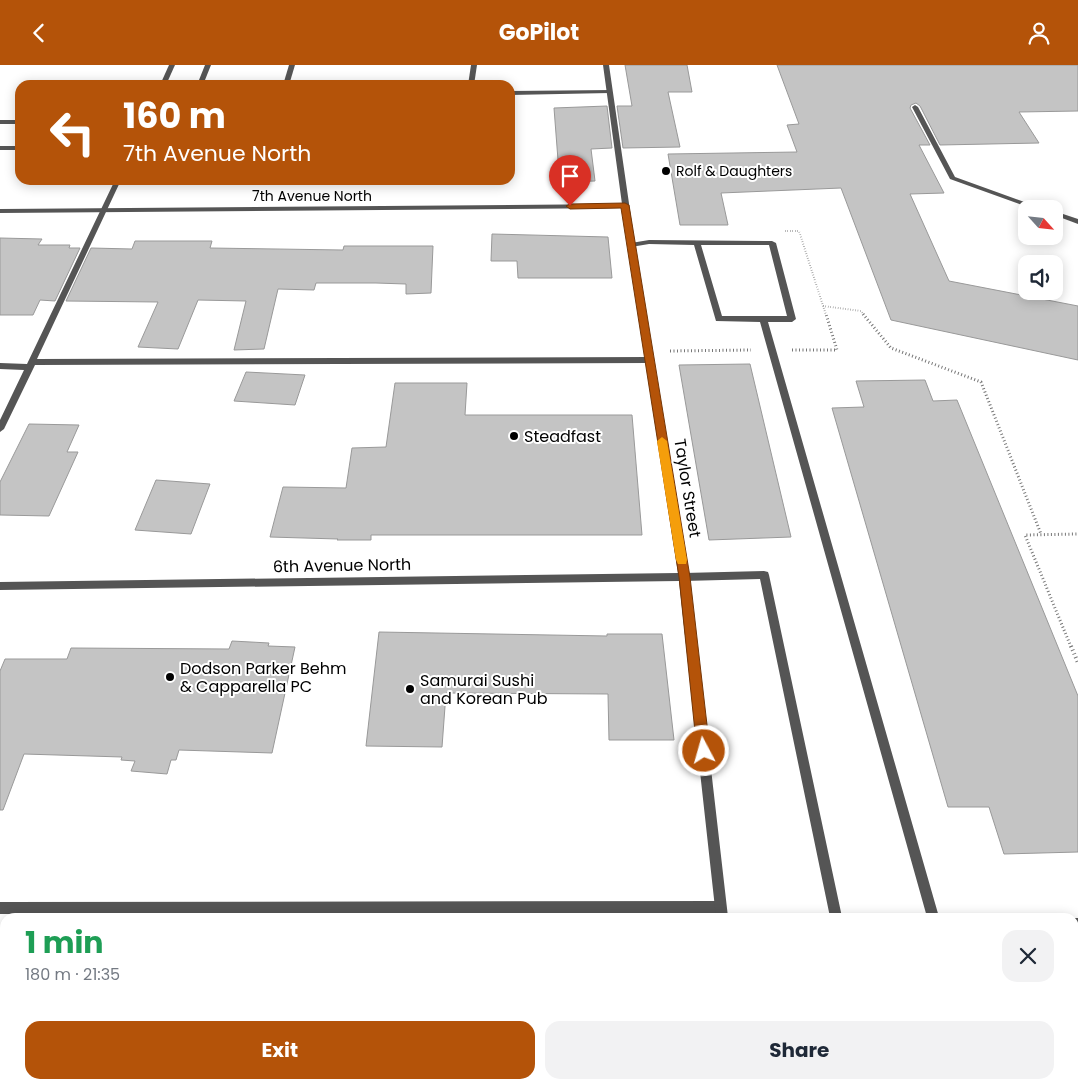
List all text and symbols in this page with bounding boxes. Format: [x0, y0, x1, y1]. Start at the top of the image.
text: GoPilot [499, 17, 579, 48]
icon: back [25, 19, 53, 47]
icon: person [1025, 19, 1053, 47]
text: 160 m [123, 91, 226, 140]
icon: left [40, 100, 105, 165]
text: 7th Avenue North [123, 138, 311, 169]
pin [549, 155, 591, 206]
place label: Rolf & Daughters [676, 161, 792, 181]
icon: arrive [556, 162, 584, 190]
marker: Rolf & Daughters [660, 165, 672, 177]
street label: 7th Avenue North [252, 186, 372, 206]
north arrow [1018, 200, 1062, 245]
map controls [1018, 200, 1063, 300]
button: sound [1018, 255, 1063, 300]
place label: Steadfast [524, 425, 601, 448]
marker: Steadfast [508, 430, 520, 442]
street label: Taylor Street [668, 437, 707, 539]
street label: 6th Avenue North [273, 553, 411, 578]
place label: Dodson Parker Behm & Capparella PC [180, 657, 346, 698]
place label: Samurai Sushi and Korean Pub [420, 669, 548, 710]
marker: Dodson Parker Behm & Capparella PC [164, 671, 176, 683]
marker: Samurai Sushi and Korean Pub [404, 683, 416, 695]
position arrow [677, 724, 729, 776]
text: 1 min [25, 921, 103, 964]
button: close [1002, 930, 1054, 982]
text: 180 m · 21:35 [25, 963, 120, 986]
button: Exit [25, 1021, 535, 1079]
button: Share [545, 1021, 1054, 1079]

